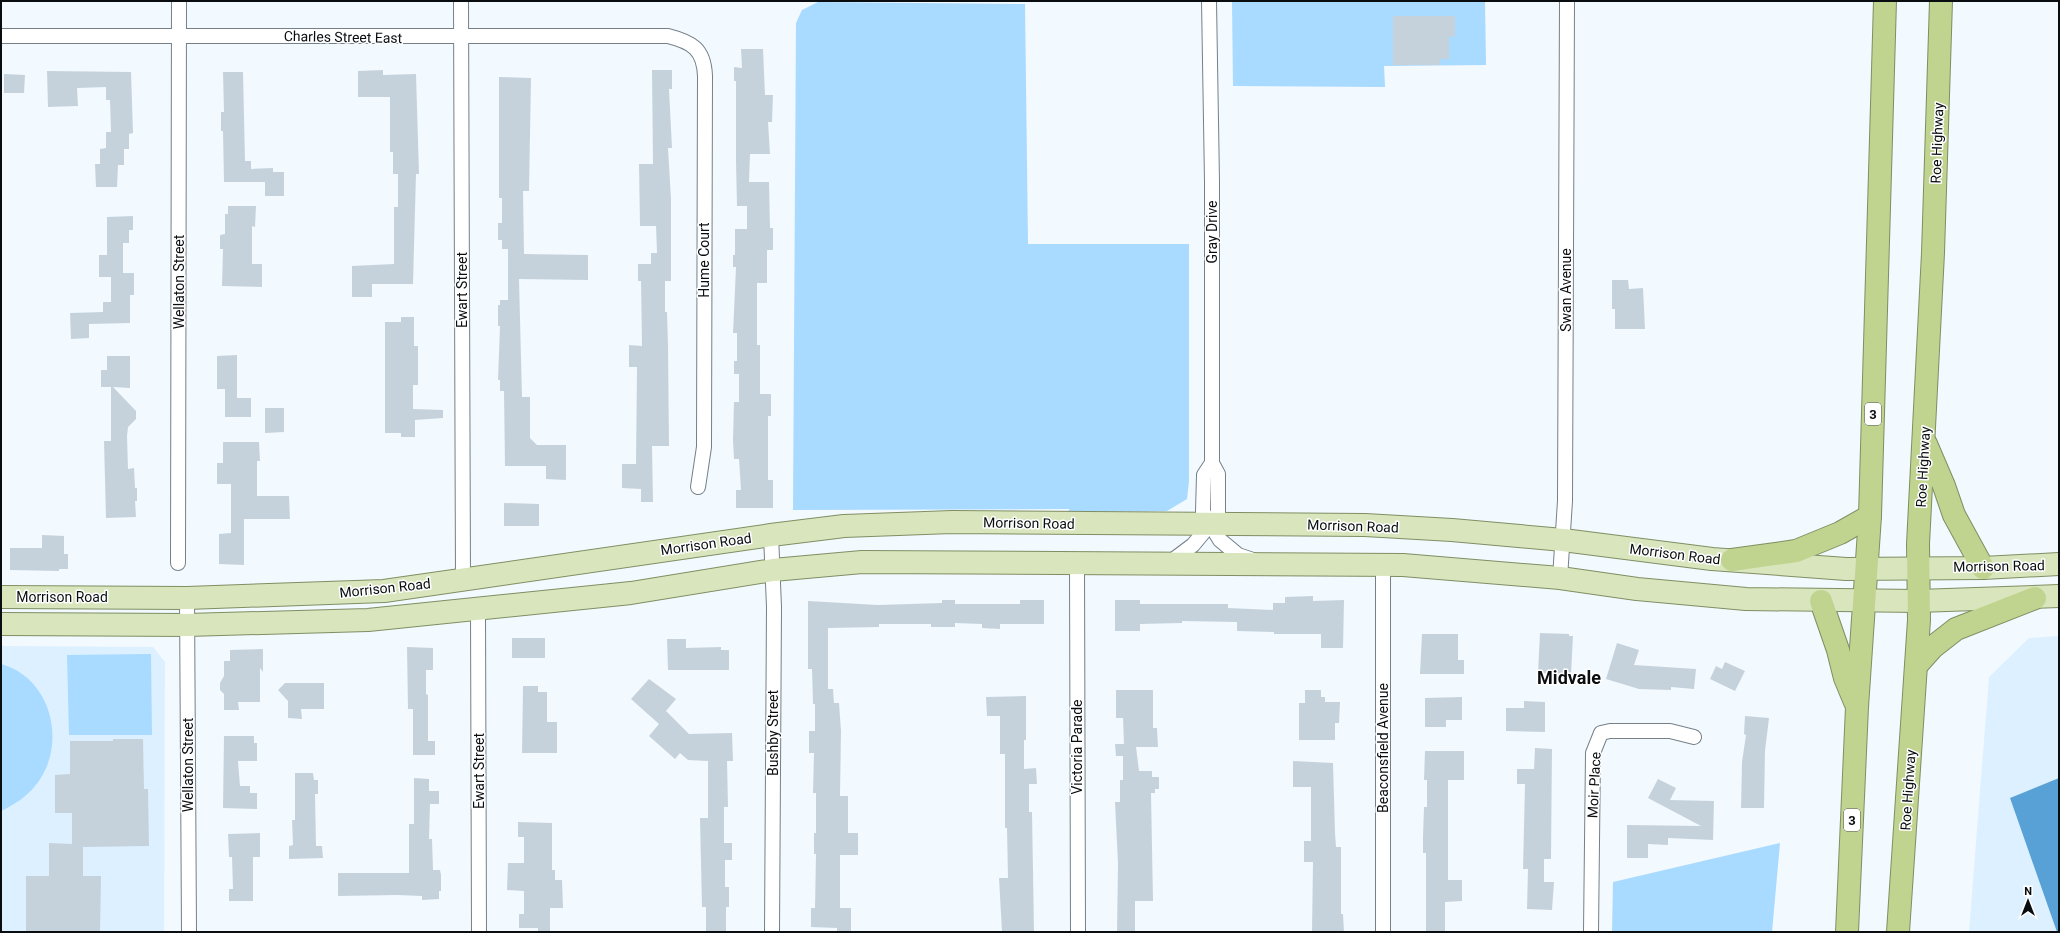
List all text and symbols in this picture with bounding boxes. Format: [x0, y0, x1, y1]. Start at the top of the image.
street label: Charles Street East [284, 28, 403, 46]
street label: Roe Highway [1928, 102, 1946, 184]
street label: Gray Drive [1204, 200, 1220, 264]
street label: Hume Court [696, 222, 712, 298]
street label: Wellaton Street [171, 234, 187, 329]
street label: Swan Avenue [1558, 248, 1574, 332]
street label: Ewart Street [454, 252, 470, 328]
road number: 3 [1865, 403, 1881, 425]
street label: Roe Highway [1913, 426, 1933, 508]
street label: Morrison Road [983, 514, 1075, 532]
street label: Morrison Road [1307, 516, 1399, 536]
street label: Morrison Road [660, 530, 752, 558]
street label: Morrison Road [1629, 540, 1721, 568]
street label: Morrison Road [1953, 557, 2045, 575]
street label: Morrison Road [339, 575, 431, 601]
street label: Morrison Road [16, 589, 108, 605]
district label: Midvale [1537, 667, 1601, 688]
street label: Beaconsfield Avenue [1375, 683, 1391, 813]
street label: Bushby Street [765, 689, 781, 776]
street label: Victoria Parade [1069, 699, 1085, 795]
street label: Wellaton Street [180, 717, 196, 812]
street label: Ewart Street [471, 733, 487, 809]
street label: Roe Highway [1897, 749, 1919, 831]
street label: Moir Place [1584, 751, 1604, 819]
road number: 3 [1844, 809, 1860, 831]
north arrow [2008, 881, 2048, 921]
text: N [2024, 885, 2032, 898]

